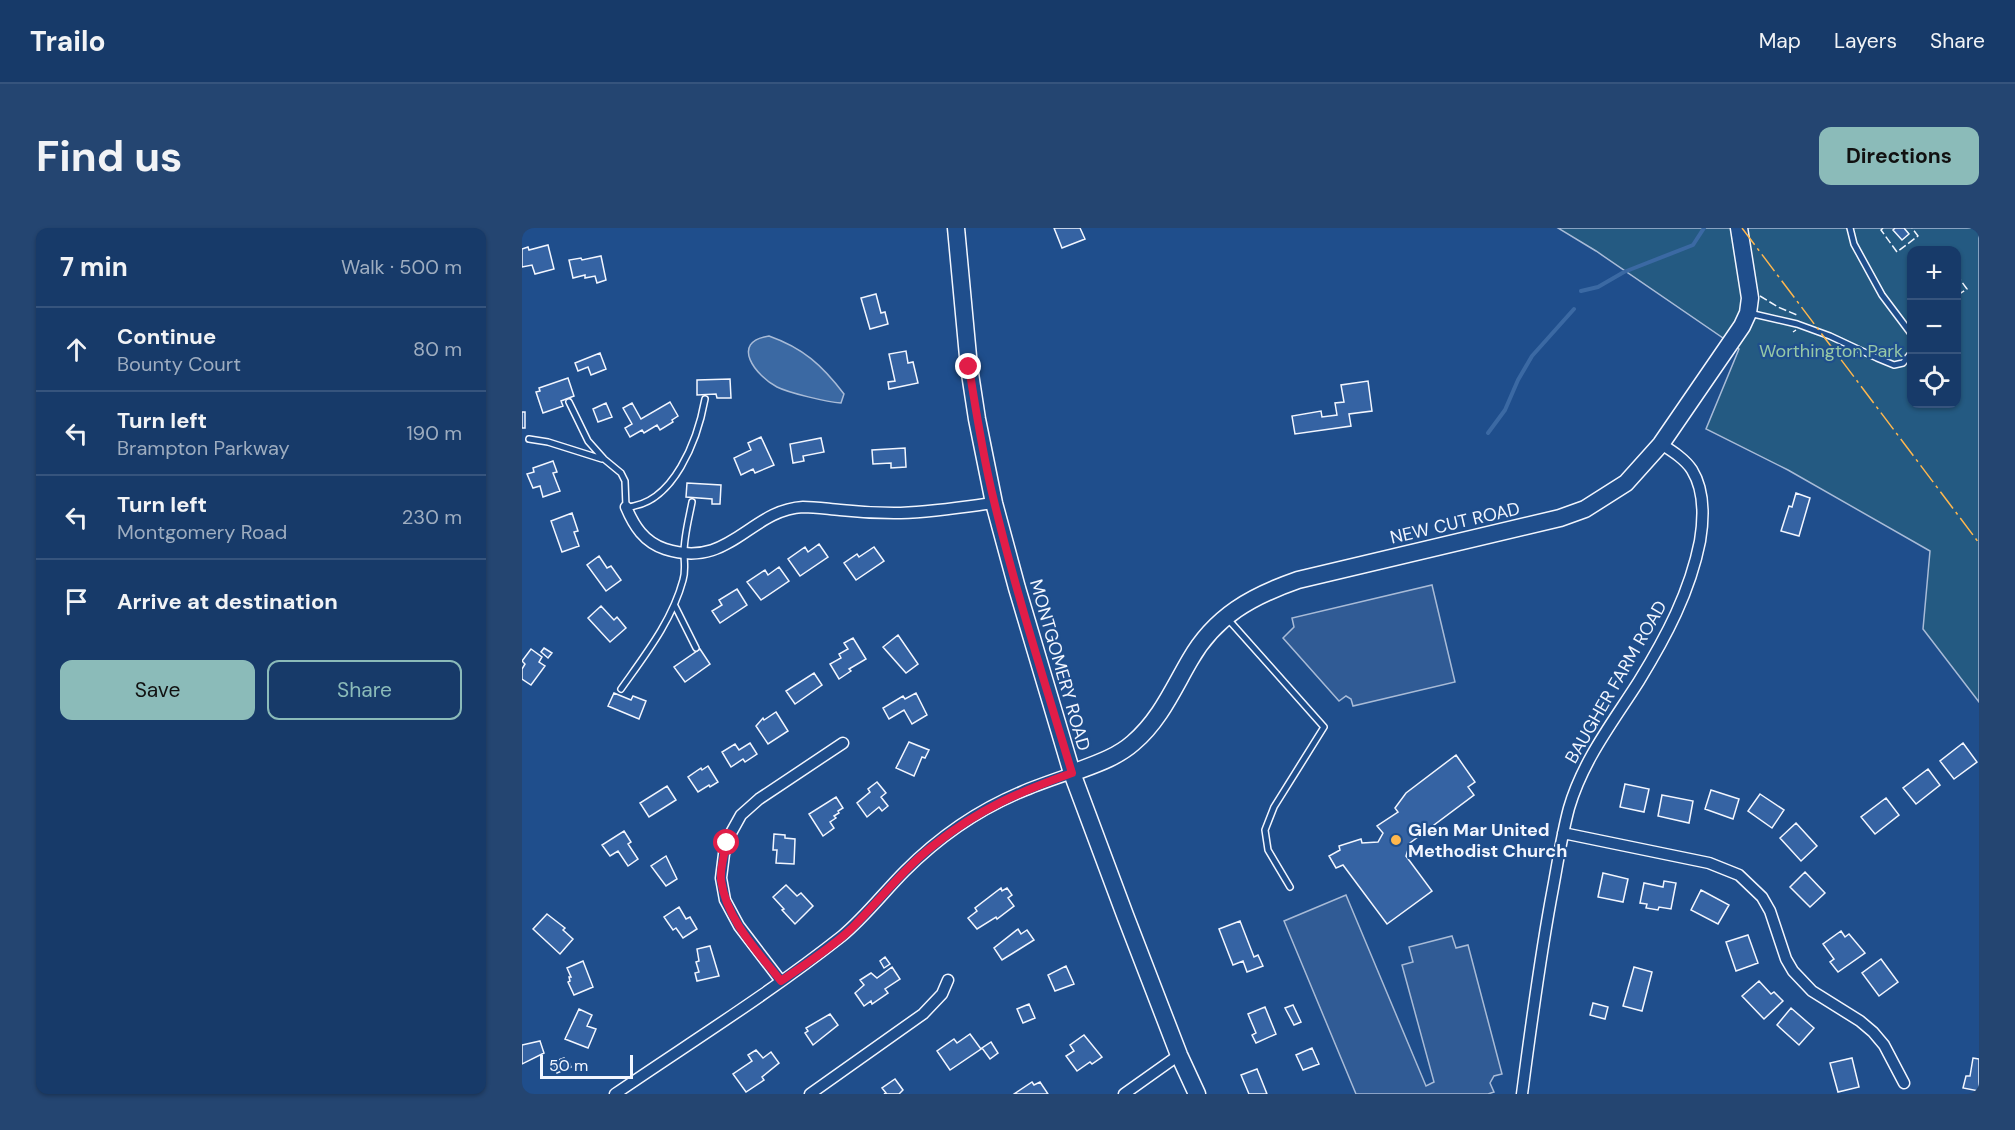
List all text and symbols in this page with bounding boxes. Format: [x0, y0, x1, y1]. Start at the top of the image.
text: Trailo [30, 23, 106, 60]
text: Map [1759, 27, 1801, 55]
text: Layers [1834, 27, 1897, 55]
text: Share [1930, 27, 1985, 55]
button: Directions [1819, 127, 1979, 185]
text: Find us [36, 129, 182, 184]
map controls [1907, 246, 1961, 408]
button: + [1907, 246, 1961, 300]
text: 7 min [60, 250, 128, 284]
text: Walk · 500 m [341, 254, 462, 280]
button: − [1907, 300, 1961, 354]
text: Continue [117, 322, 216, 351]
icon: ahead [60, 333, 93, 366]
text: 80 m [413, 336, 462, 362]
park label: Worthington Park [1759, 339, 1903, 363]
text: Bounty Court [117, 351, 241, 377]
route end [955, 353, 981, 379]
button: locate [1907, 354, 1961, 408]
text: Turn left [117, 406, 207, 435]
icon: left [60, 417, 93, 450]
text: 190 m [406, 420, 462, 446]
text: Brampton Parkway [117, 435, 290, 461]
text: Turn left [117, 490, 207, 519]
street label: NEW CUT ROAD [1388, 496, 1522, 550]
icon: left [60, 501, 93, 534]
text: 230 m [402, 504, 462, 530]
text: Montgomery Road [117, 519, 287, 545]
street label: MONTGOMERY ROAD [1024, 576, 1096, 754]
icon: arrive [60, 585, 93, 618]
text: Arrive at destination [117, 587, 338, 616]
street label: BAUGHER FARM ROAD [1560, 596, 1672, 768]
button: Save [60, 660, 255, 720]
button: Share [267, 660, 462, 720]
place label: Glen Mar United Methodist Church [1408, 818, 1567, 863]
route start [713, 829, 739, 855]
marker: Glen Mar United Methodist Church [1389, 833, 1403, 847]
scale bar [540, 1052, 633, 1080]
text: 50 m [549, 1055, 588, 1076]

